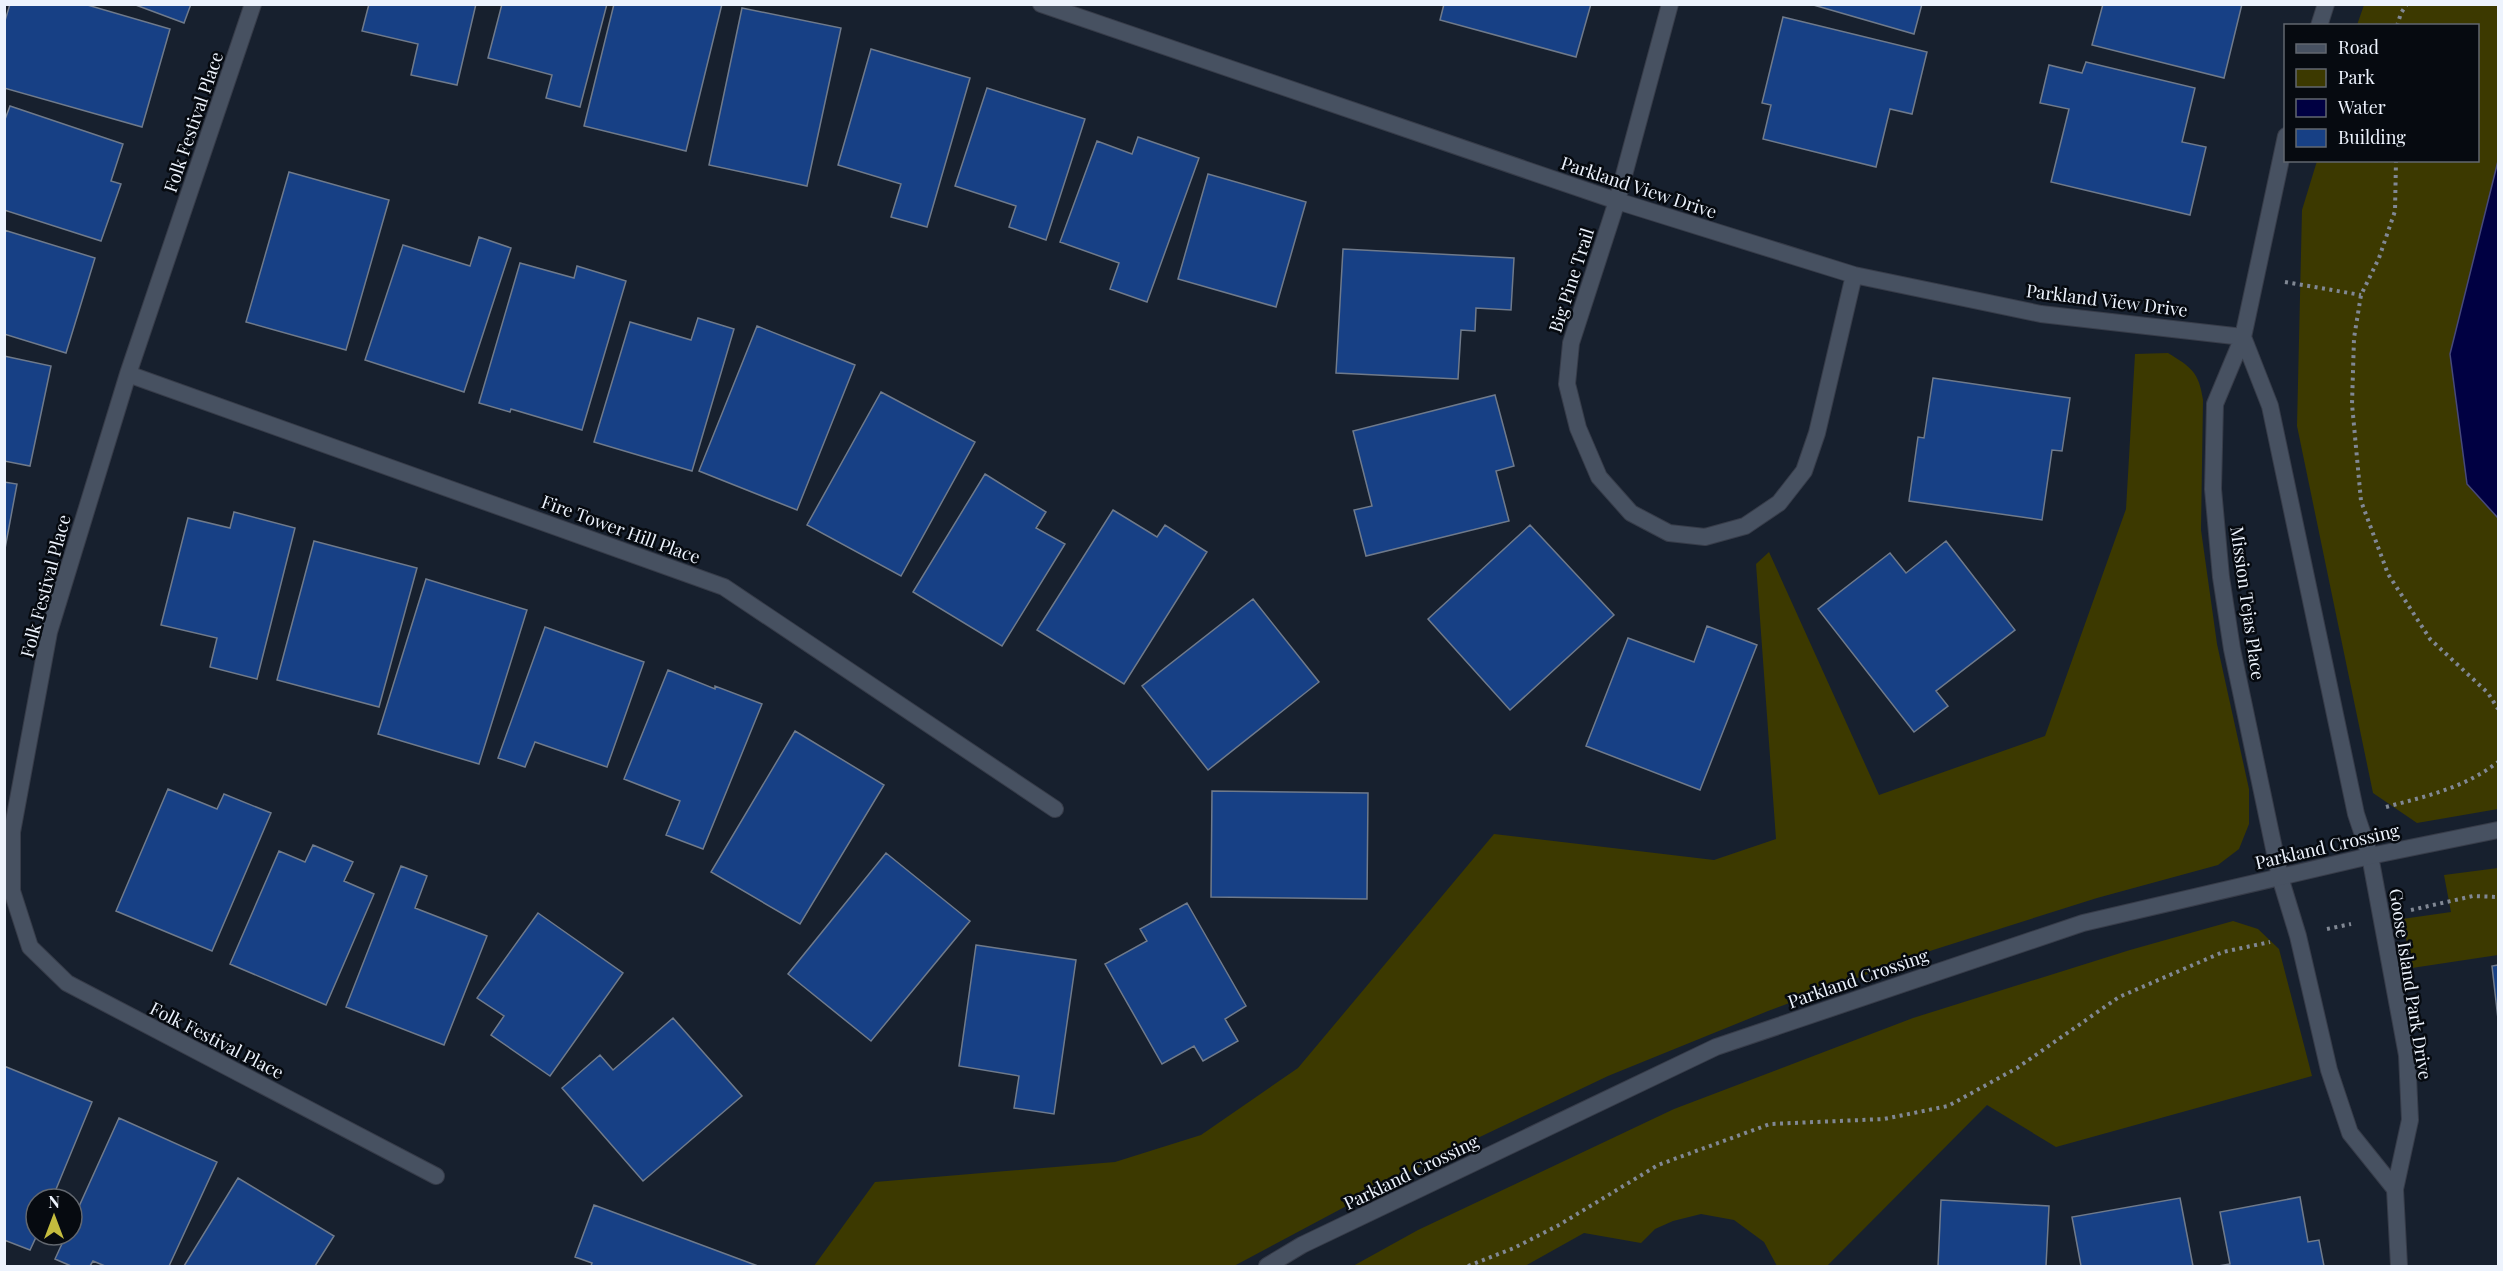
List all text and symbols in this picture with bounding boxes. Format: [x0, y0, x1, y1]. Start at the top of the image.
legend [2284, 24, 2479, 162]
text: Road [2338, 35, 2379, 59]
street label: Folk Festival Place [158, 49, 228, 195]
text: Park [2338, 65, 2375, 89]
text: Water [2337, 95, 2386, 119]
text: Building [2338, 125, 2406, 149]
street label: Parkland View Drive [1558, 150, 1720, 224]
street label: Big Pine Trail [1543, 225, 1599, 335]
street label: Parkland View Drive [2025, 278, 2189, 322]
street label: Fire Tower Hill Place [538, 489, 704, 569]
street label: Folk Festival Place [14, 512, 76, 660]
street label: Mission Tejas Place [2225, 525, 2271, 681]
street label: Parkland Crossing [2252, 818, 2402, 874]
street label: Goose Island Park Drive [2384, 887, 2438, 1081]
street label: Parkland Crossing [1784, 942, 1932, 1013]
street label: Folk Festival Place [146, 996, 288, 1084]
street label: Parkland Crossing [1339, 1129, 1483, 1215]
north arrow [24, 1187, 84, 1247]
text: N [48, 1191, 60, 1212]

